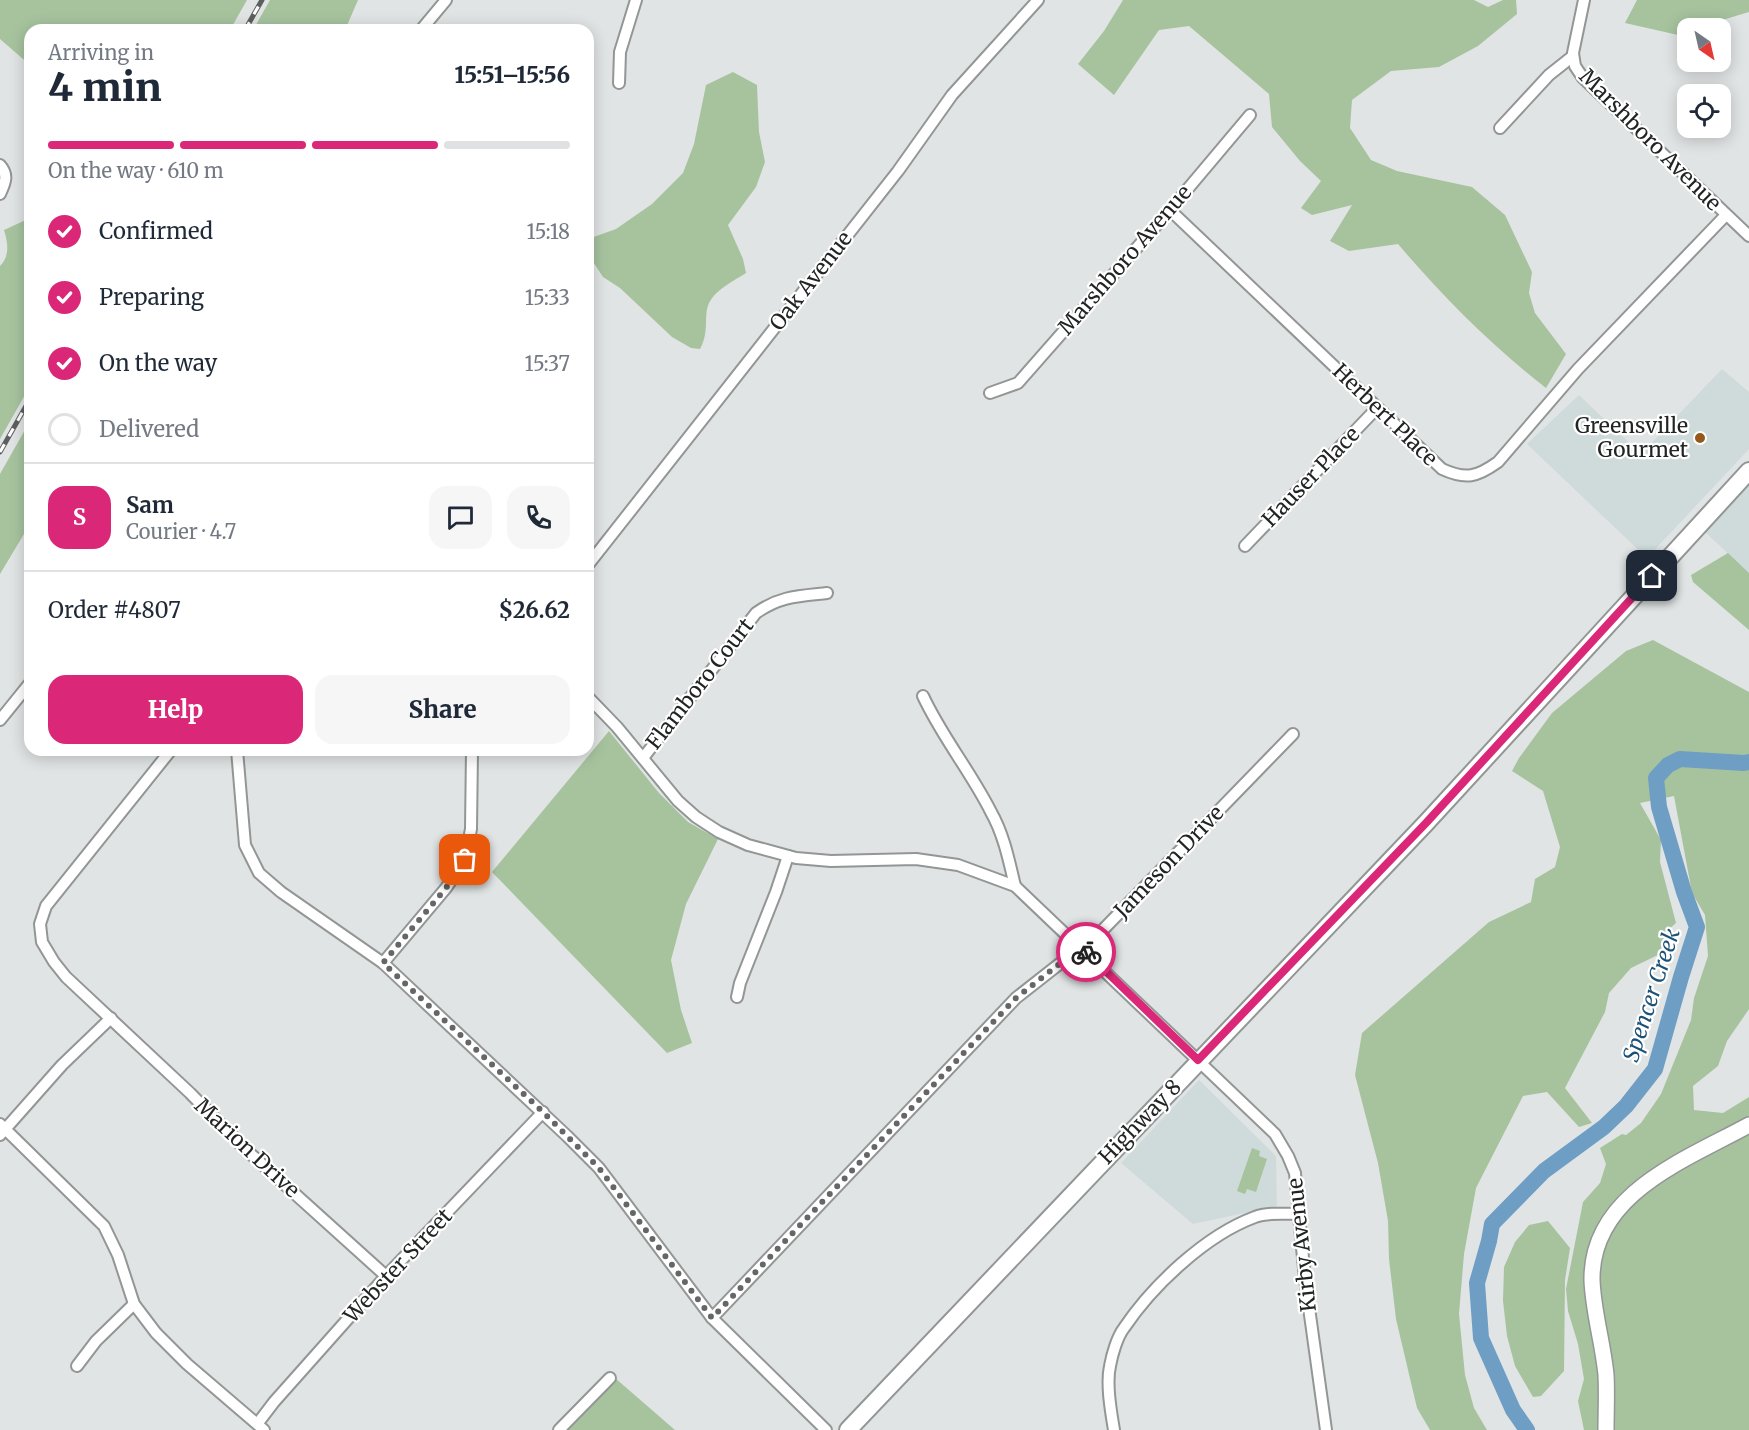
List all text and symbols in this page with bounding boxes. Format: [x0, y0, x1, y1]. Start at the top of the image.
north arrow [1677, 18, 1731, 72]
map controls [1677, 18, 1731, 138]
text: Arriving in [48, 40, 154, 65]
text: 15:51–15:56 [454, 61, 570, 89]
text: 4 min [48, 63, 162, 112]
street label: Marshboro Avenue [1574, 63, 1727, 216]
button: locate [1677, 84, 1731, 138]
text: On the way · 610 m [48, 158, 224, 183]
street label: Marshboro Avenue [1052, 179, 1197, 340]
icon: check [48, 215, 81, 248]
text: Confirmed [99, 217, 213, 245]
text: 15:18 [526, 219, 570, 244]
street label: Oak Avenue [764, 226, 858, 336]
icon: check [48, 281, 81, 314]
text: Preparing [99, 283, 204, 311]
text: 15:33 [525, 285, 570, 310]
icon: check [48, 347, 81, 380]
text: On the way [99, 349, 217, 377]
text: 15:37 [525, 351, 570, 376]
street label: Herbert Place [1327, 358, 1444, 472]
place label: Greensville Gourmet [1575, 412, 1688, 463]
text: Delivered [99, 415, 199, 443]
street label: Hauser Place [1256, 421, 1365, 532]
marker: Greensville Gourmet [1693, 431, 1707, 445]
button: chat [429, 486, 492, 549]
button: phone [507, 486, 570, 549]
text: Sam [126, 491, 174, 519]
text: S [73, 503, 86, 531]
text: Courier · 4.7 [126, 519, 236, 544]
pin [1626, 550, 1677, 601]
icon: home [1635, 559, 1668, 592]
text: Order #4807 [48, 596, 181, 624]
text: $26.62 [499, 596, 570, 624]
street label: Flamboro Court [640, 613, 759, 755]
button: Help [48, 675, 303, 744]
button: Share [315, 675, 570, 744]
street label: Jameson Drive [1107, 800, 1229, 924]
pin [439, 834, 490, 885]
icon: bag [448, 843, 481, 876]
courier [1056, 922, 1116, 982]
water label: Spencer Creek [1616, 925, 1686, 1065]
icon: bike [1070, 936, 1103, 969]
street label: Highway 8 [1093, 1074, 1187, 1170]
street label: Marion Drive [189, 1092, 306, 1203]
street label: Kirby Avenue [1281, 1177, 1322, 1313]
street label: Webster Street [337, 1203, 458, 1329]

